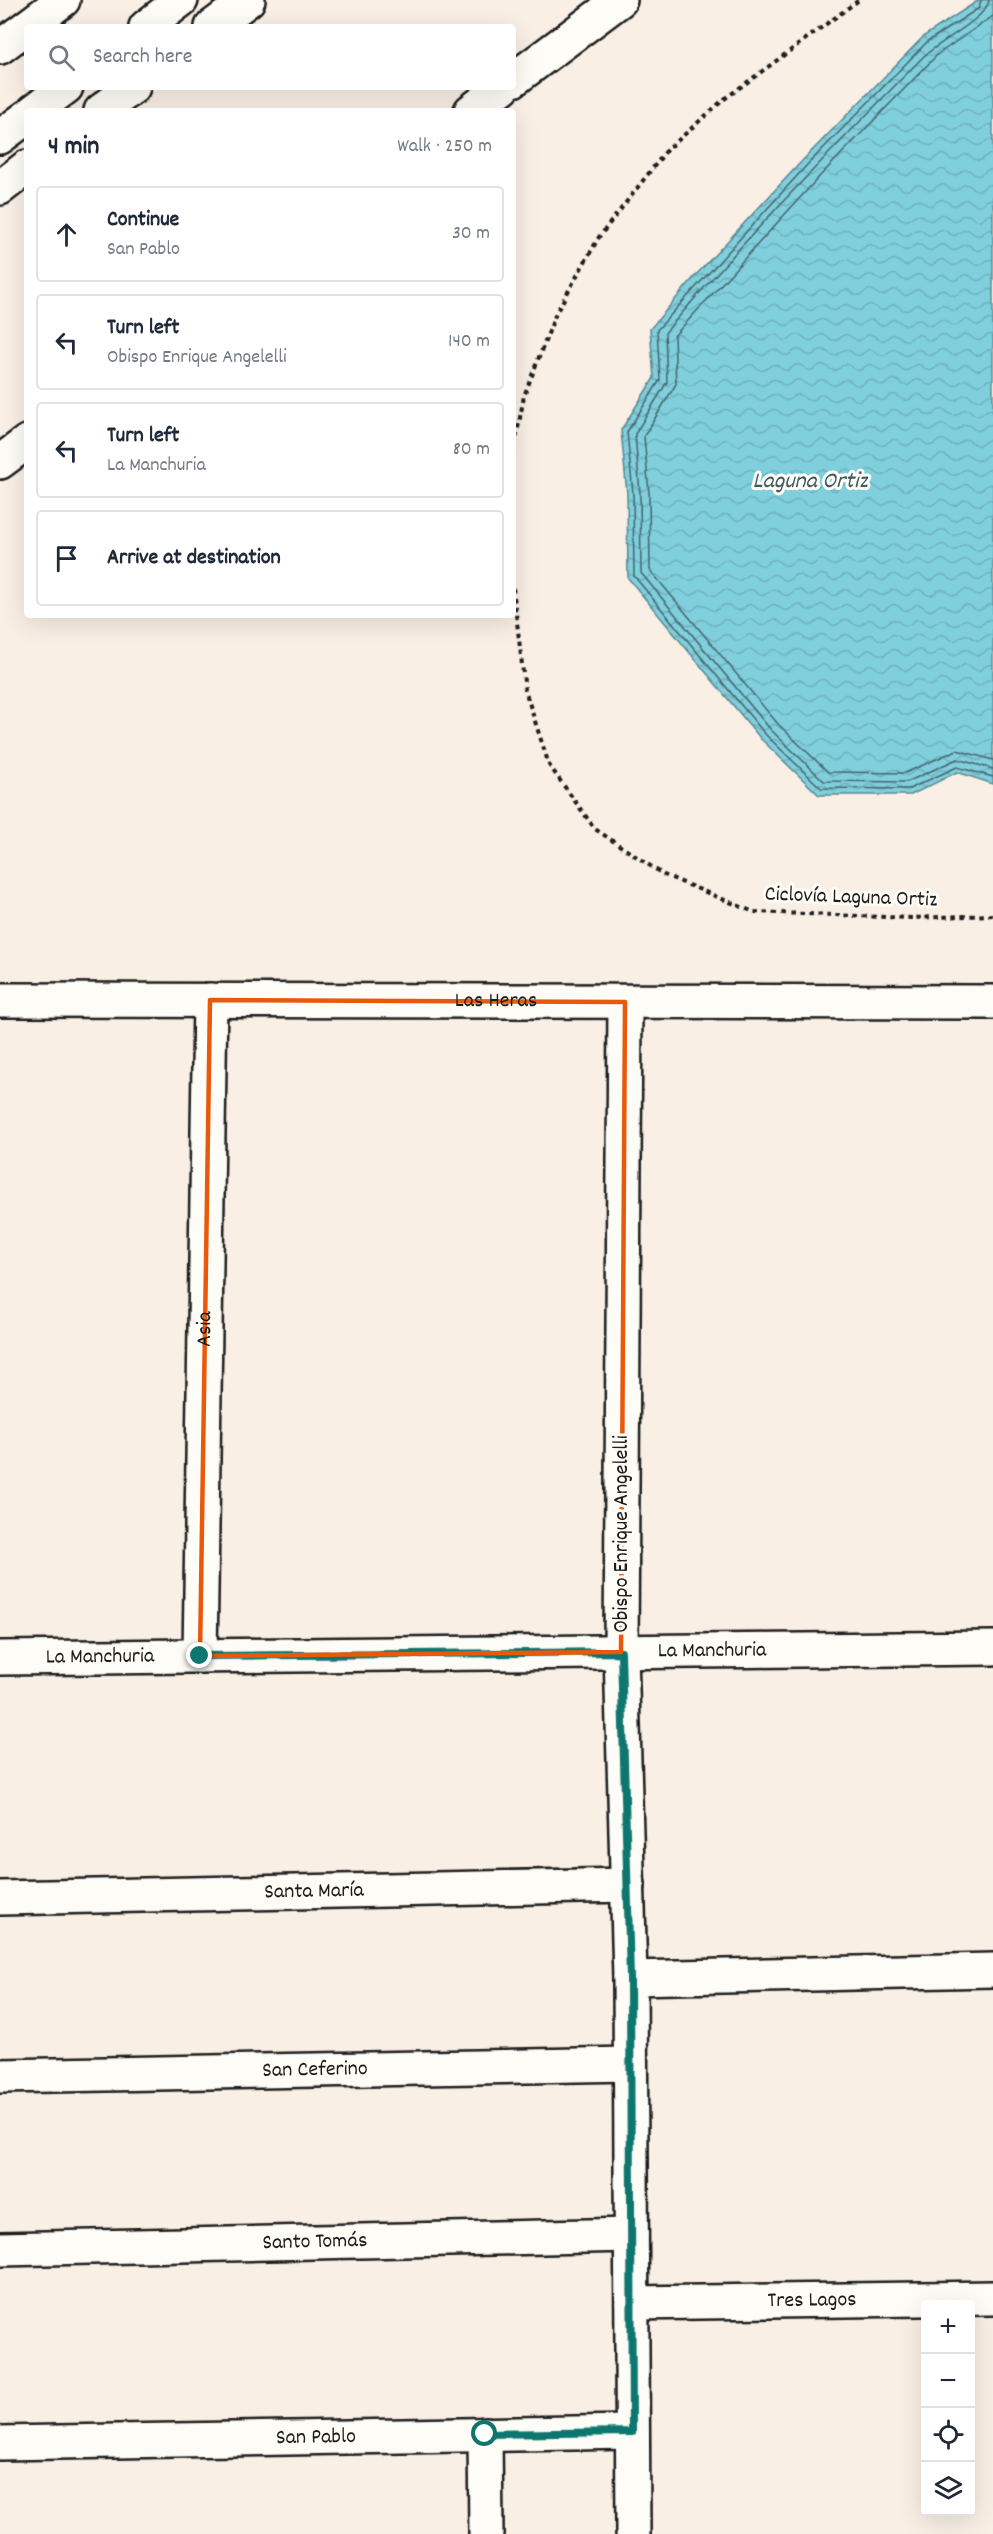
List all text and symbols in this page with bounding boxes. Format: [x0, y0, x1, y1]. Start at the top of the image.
search box [24, 24, 516, 90]
icon: search [45, 41, 78, 74]
text: Search here [93, 42, 192, 73]
text: 4 min [48, 129, 99, 166]
text: Walk · 250 m [397, 133, 492, 161]
text: Continue [107, 205, 179, 236]
icon: ahead [50, 218, 83, 251]
text: 30 m [452, 220, 490, 248]
text: San Pablo [107, 236, 180, 264]
text: Turn left [107, 313, 179, 344]
icon: left [50, 326, 83, 359]
text: 140 m [448, 328, 490, 356]
text: Obispo Enrique Angelelli [107, 344, 287, 372]
text: Turn left [107, 421, 179, 452]
icon: left [50, 434, 83, 467]
text: 80 m [453, 436, 490, 464]
text: La Manchuria [107, 452, 206, 480]
water label: Laguna Ortiz [753, 465, 868, 499]
icon: arrive [50, 542, 83, 575]
text: Arrive at destination [107, 543, 281, 574]
street label: Ciclovía Laguna Ortiz [764, 879, 938, 917]
street label: Las Heras [455, 985, 537, 1017]
street label: Asia [189, 1310, 221, 1347]
street label: Obispo Enrique Angelelli [607, 1435, 638, 1633]
street label: La Manchuria [657, 1635, 767, 1667]
street label: La Manchuria [45, 1641, 155, 1673]
route end [186, 1642, 212, 1668]
street label: Santa María [264, 1875, 365, 1908]
street label: San Ceferino [262, 2054, 368, 2087]
street label: Santo Tomás [262, 2225, 368, 2259]
street label: Tres Lagos [767, 2284, 857, 2317]
map controls [921, 2300, 975, 2516]
button: + [921, 2300, 975, 2354]
button: − [921, 2354, 975, 2408]
button: locate [921, 2408, 975, 2462]
route start [471, 2420, 497, 2446]
street label: San Pablo [276, 2421, 356, 2454]
button: layers [921, 2462, 975, 2516]

